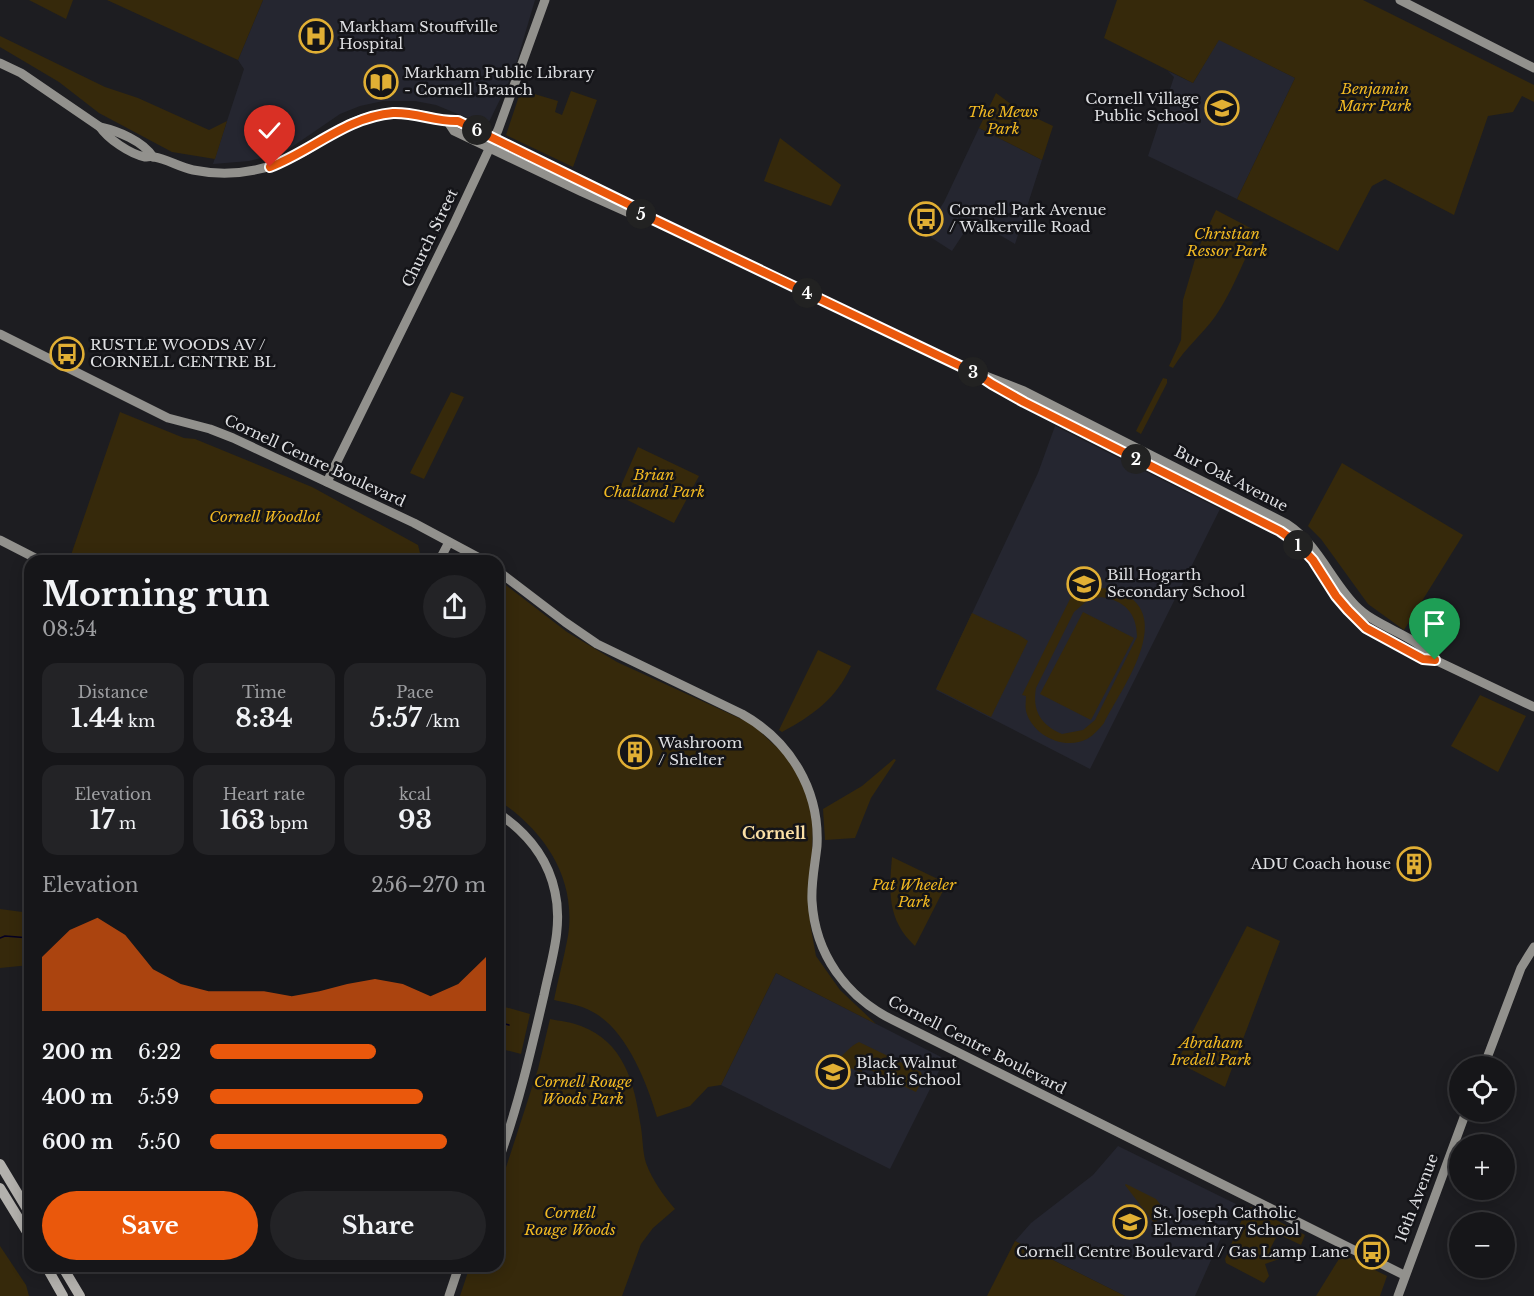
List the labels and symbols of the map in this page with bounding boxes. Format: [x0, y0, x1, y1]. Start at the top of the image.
place label: Markham Stouffville Hospital [339, 17, 498, 53]
hospital icon: Markham Stouffville Hospital [298, 18, 334, 54]
place label: Markham Public Library - Cornell Branch [404, 63, 595, 99]
library icon: Markham Public Library - Cornell Branch [363, 64, 399, 100]
park label: Benjamin Marr Park [1337, 79, 1412, 115]
place label: Cornell Village Public School [1085, 89, 1199, 125]
school or university icon: Cornell Village Public School [1204, 90, 1240, 126]
park label: The Mews Park [967, 102, 1039, 138]
pin [244, 105, 295, 167]
pin: 6 [462, 115, 492, 145]
street label: Church Street [398, 185, 462, 290]
pin: 5 [626, 199, 656, 229]
place label: Cornell Park Avenue / Walkerville Road [949, 200, 1106, 236]
bus stop icon: Cornell Park Avenue / Walkerville Road [908, 201, 944, 237]
park label: Christian Ressor Park [1186, 224, 1267, 260]
pin: 4 [792, 278, 822, 308]
place label: RUSTLE WOODS AV / CORNELL CENTRE BL [90, 335, 276, 371]
bus stop icon: RUSTLE WOODS AV / CORNELL CENTRE BL [49, 336, 85, 372]
pin: 3 [958, 357, 988, 387]
street label: Cornell Centre Boulevard [222, 410, 409, 511]
street label: Bur Oak Avenue [1171, 442, 1291, 515]
pin: 2 [1121, 444, 1151, 474]
park label: Brian Chatland Park [603, 465, 705, 501]
park label: Cornell Woodlot [209, 507, 321, 526]
pin: 1 [1283, 530, 1313, 560]
place label: Bill Hogarth Secondary School [1107, 565, 1245, 601]
school or university icon: Bill Hogarth Secondary School [1066, 566, 1102, 602]
pin [1409, 598, 1460, 660]
place label: Washroom / Shelter [657, 733, 742, 769]
building icon: Washroom / Shelter [617, 734, 653, 770]
district label: Cornell [742, 823, 806, 843]
building icon: ADU Coach house [1396, 846, 1432, 882]
place label: ADU Coach house [1250, 854, 1391, 873]
park label: Pat Wheeler Park [871, 875, 957, 911]
street label: Cornell Centre Boulevard [885, 991, 1070, 1098]
park label: Abraham Iredell Park [1170, 1033, 1252, 1069]
place label: Black Walnut Public School [856, 1053, 961, 1089]
school or university icon: Black Walnut Public School [815, 1054, 851, 1090]
park label: Cornell Rouge Woods Park [534, 1072, 632, 1108]
street label: 16th Avenue [1391, 1151, 1442, 1245]
park label: Cornell Rouge Woods [523, 1203, 616, 1239]
place label: St. Joseph Catholic Elementary School [1153, 1203, 1300, 1239]
school or university icon: St. Joseph Catholic Elementary School [1112, 1204, 1148, 1240]
bus stop icon: Cornell Centre Boulevard / Gas Lamp Lane [1354, 1234, 1390, 1270]
place label: Cornell Centre Boulevard / Gas Lamp Lane [1016, 1242, 1349, 1261]

